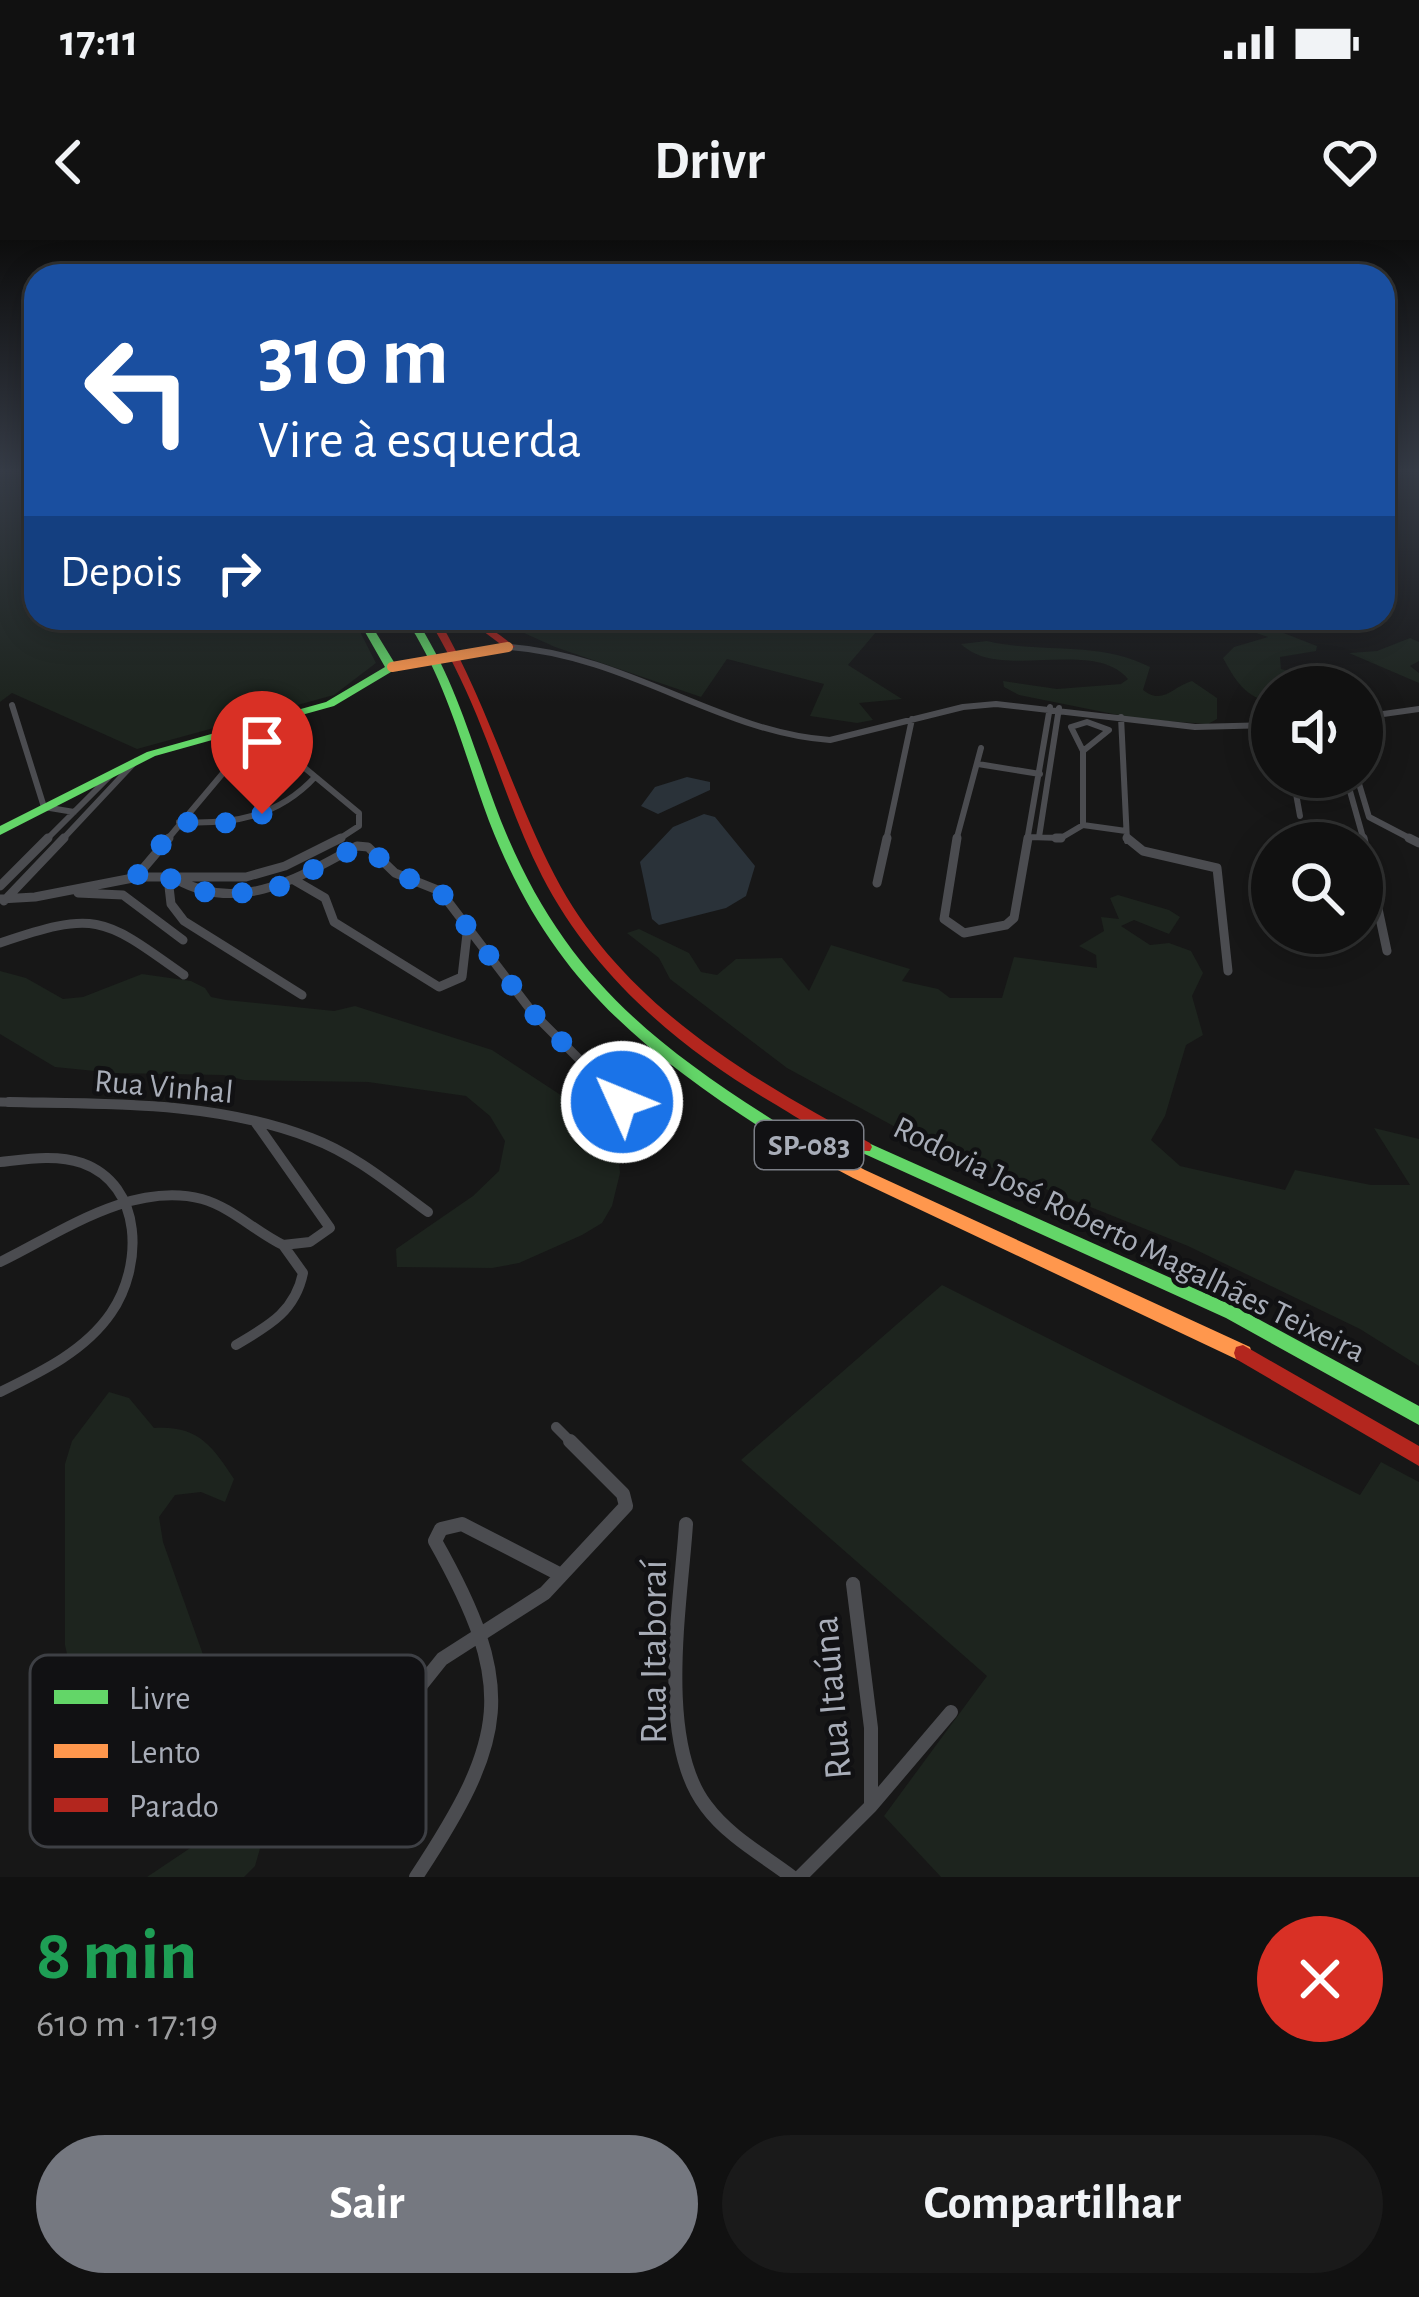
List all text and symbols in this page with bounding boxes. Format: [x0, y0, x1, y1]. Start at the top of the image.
text: 17:11 [60, 19, 138, 64]
icon: back [36, 129, 102, 195]
icon: heart [1317, 129, 1383, 195]
text: Drivr [654, 135, 765, 189]
icon: left [60, 312, 216, 468]
text: 310 m [258, 316, 449, 400]
text: Vire à esquerda [258, 414, 582, 468]
icon: right [206, 540, 272, 606]
text: Depois [60, 550, 182, 595]
map controls [1251, 666, 1383, 954]
button: sound [1251, 666, 1383, 798]
pin [211, 691, 313, 814]
icon: arrive [229, 709, 295, 775]
button: search [1251, 822, 1383, 954]
position arrow [559, 1039, 685, 1165]
street label: Rua Vinhal [93, 1065, 235, 1110]
street label: Rodovia José Roberto Magalhães Teixeira [888, 1111, 1370, 1369]
road number: SP-083 [755, 1121, 863, 1169]
street label: Rua Itaboraí [635, 1559, 674, 1744]
street label: Rua Itaúna [806, 1615, 859, 1781]
legend [30, 1655, 426, 1847]
text: Livre [129, 1683, 190, 1716]
text: Lento [129, 1737, 201, 1770]
text: Parado [129, 1791, 219, 1824]
button: close [1257, 1916, 1383, 2042]
text: 8 min [36, 1920, 197, 1992]
text: 610 m · 17:19 [36, 2005, 218, 2044]
button: Sair [36, 2135, 698, 2273]
button: Compartilhar [722, 2135, 1383, 2273]

